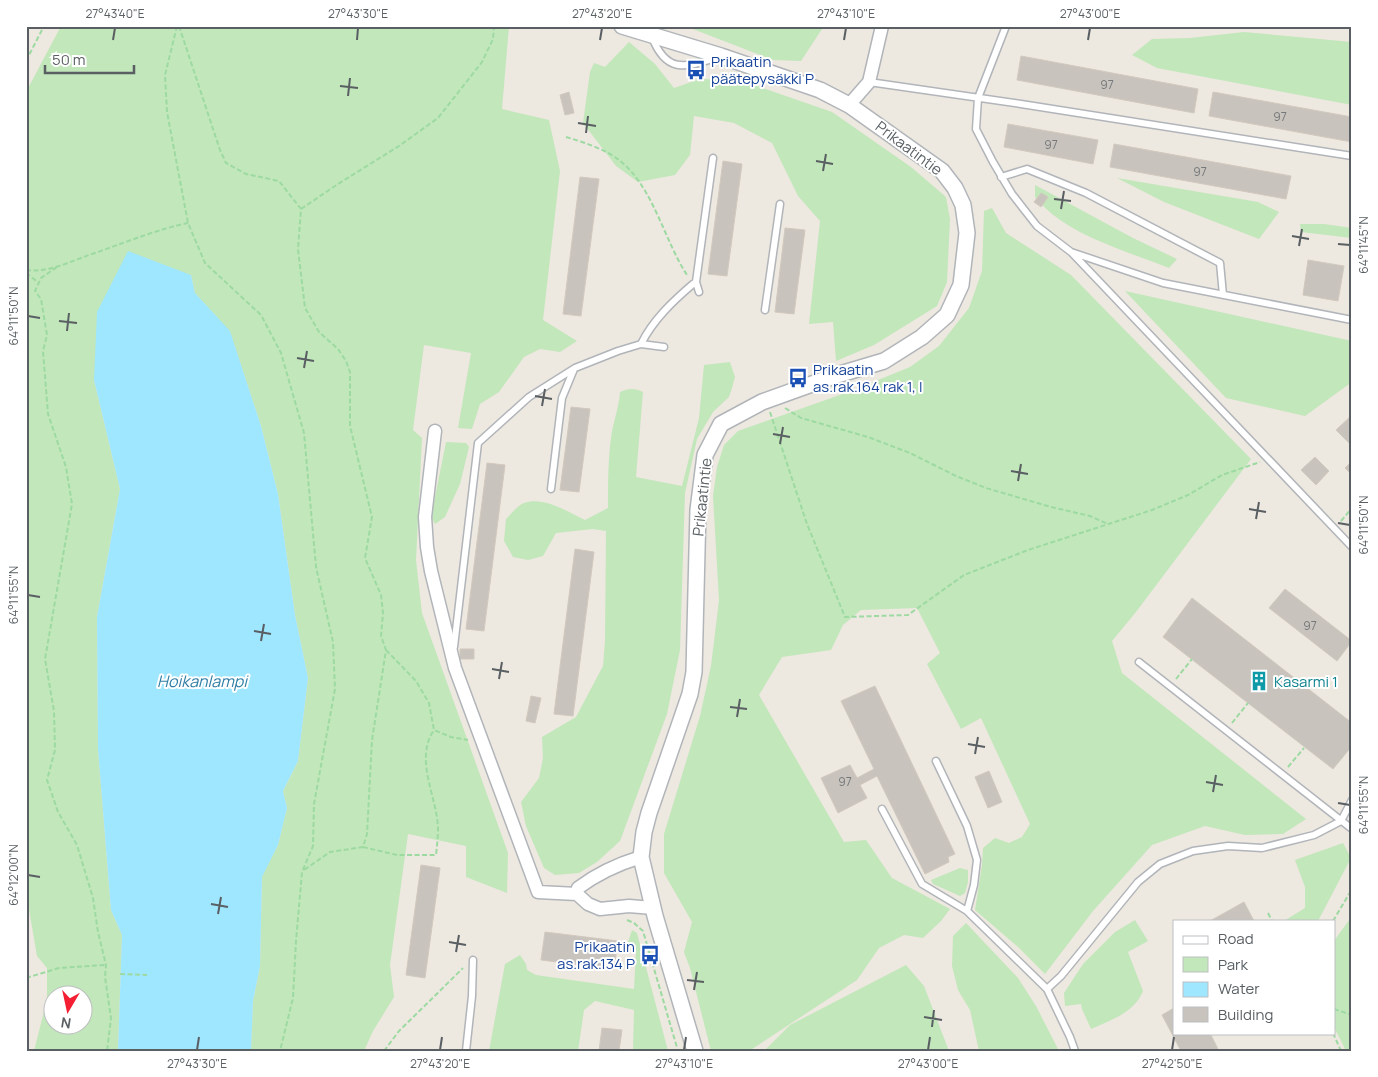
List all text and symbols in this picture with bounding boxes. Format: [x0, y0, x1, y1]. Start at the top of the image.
text: 27°43'40"E [85, 5, 145, 22]
text: 27°43'30"E [328, 5, 388, 22]
text: 27°43'20"E [572, 5, 632, 22]
text: 27°43'10"E [817, 5, 875, 22]
text: 27°43'00"E [1060, 5, 1121, 22]
scale bar [45, 42, 134, 74]
text: 50 m [52, 49, 86, 70]
place label: Prikaatin päätepysäkki P [711, 51, 814, 89]
bus stop icon: Prikaatin päätepysäkki P [685, 59, 707, 81]
house number: 97 [1100, 76, 1114, 93]
house number: 97 [1273, 108, 1287, 125]
street label: Prikaatintie [871, 116, 947, 180]
house number: 97 [1044, 136, 1058, 153]
house number: 97 [1193, 163, 1207, 180]
text: 64°11'45"N [1355, 216, 1372, 274]
text: 64°11'50"N [5, 286, 22, 346]
place label: Prikaatin as.rak.164 rak 1, I [813, 359, 923, 397]
bus stop icon: Prikaatin as.rak.164 rak 1, I [787, 367, 809, 389]
street label: Prikaatintie [687, 457, 717, 537]
text: 64°11'50"N [1355, 495, 1372, 555]
text: 64°11'55"N [5, 566, 22, 624]
house number: 97 [1303, 617, 1317, 634]
water label: Hoikanlampi [157, 670, 249, 692]
building icon: Kasarmi 1 [1248, 670, 1270, 692]
place label: Kasarmi 1 [1274, 671, 1338, 692]
house number: 97 [838, 773, 852, 790]
text: 64°11'55"N [1355, 776, 1372, 834]
text: 64°12'00"N [5, 844, 22, 906]
legend [1173, 920, 1336, 1034]
text: Road [1218, 928, 1254, 949]
place label: Prikaatin as.rak.134 P [557, 936, 635, 974]
bus stop icon: Prikaatin as.rak.134 P [639, 944, 661, 966]
text: Park [1218, 954, 1248, 975]
text: Water [1218, 978, 1260, 999]
north arrow [42, 984, 92, 1034]
text: Building [1218, 1004, 1273, 1025]
text: N [59, 1013, 72, 1034]
text: 27°43'30"E [167, 1055, 227, 1072]
text: 27°43'20"E [410, 1055, 470, 1072]
text: 27°43'10"E [655, 1055, 713, 1072]
text: 27°43'00"E [898, 1055, 959, 1072]
text: 27°42'50"E [1142, 1055, 1202, 1072]

